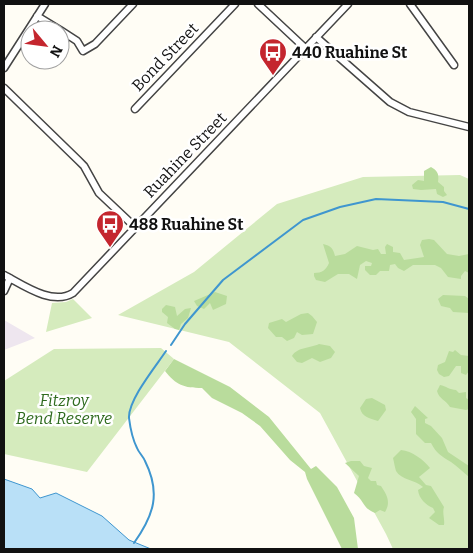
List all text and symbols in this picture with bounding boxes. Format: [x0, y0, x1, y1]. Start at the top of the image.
street label: Bond Street [128, 19, 202, 95]
north arrow [20, 20, 70, 70]
bus stop icon: 440 Ruahine St [258, 37, 288, 76]
text: N [46, 42, 66, 60]
place label: 440 Ruahine St [292, 43, 408, 62]
street label: Ruahine Street [140, 108, 230, 201]
bus stop icon: 488 Ruahine St [95, 209, 125, 248]
place label: 488 Ruahine St [129, 215, 244, 234]
park label: Fitzroy Bend Reserve [16, 391, 112, 428]

